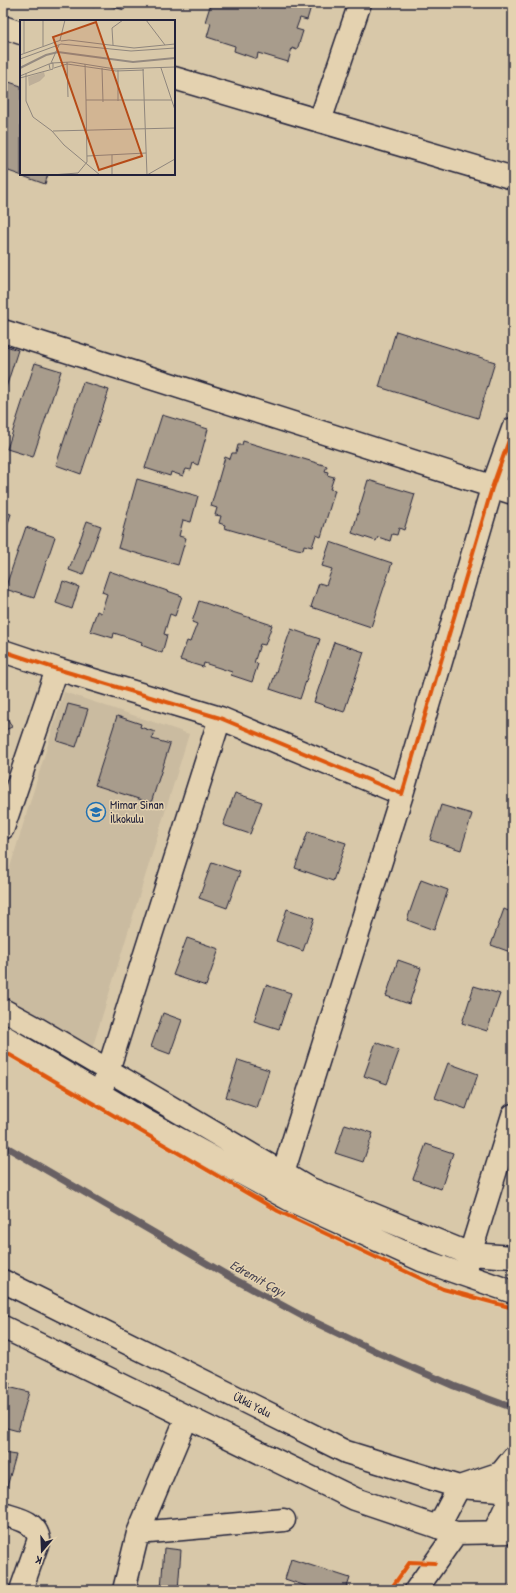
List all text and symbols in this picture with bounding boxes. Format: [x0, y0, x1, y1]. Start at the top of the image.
inset map [20, 20, 175, 175]
place label: Mimar Sinan İlkokulu [110, 796, 164, 827]
school or university icon: Mimar Sinan İlkokulu [85, 801, 107, 823]
water label: Edremit Çayı [227, 1255, 290, 1301]
street label: Ülkü Yolu [230, 1388, 274, 1421]
north arrow [22, 1531, 62, 1571]
text: K [34, 1553, 44, 1568]

